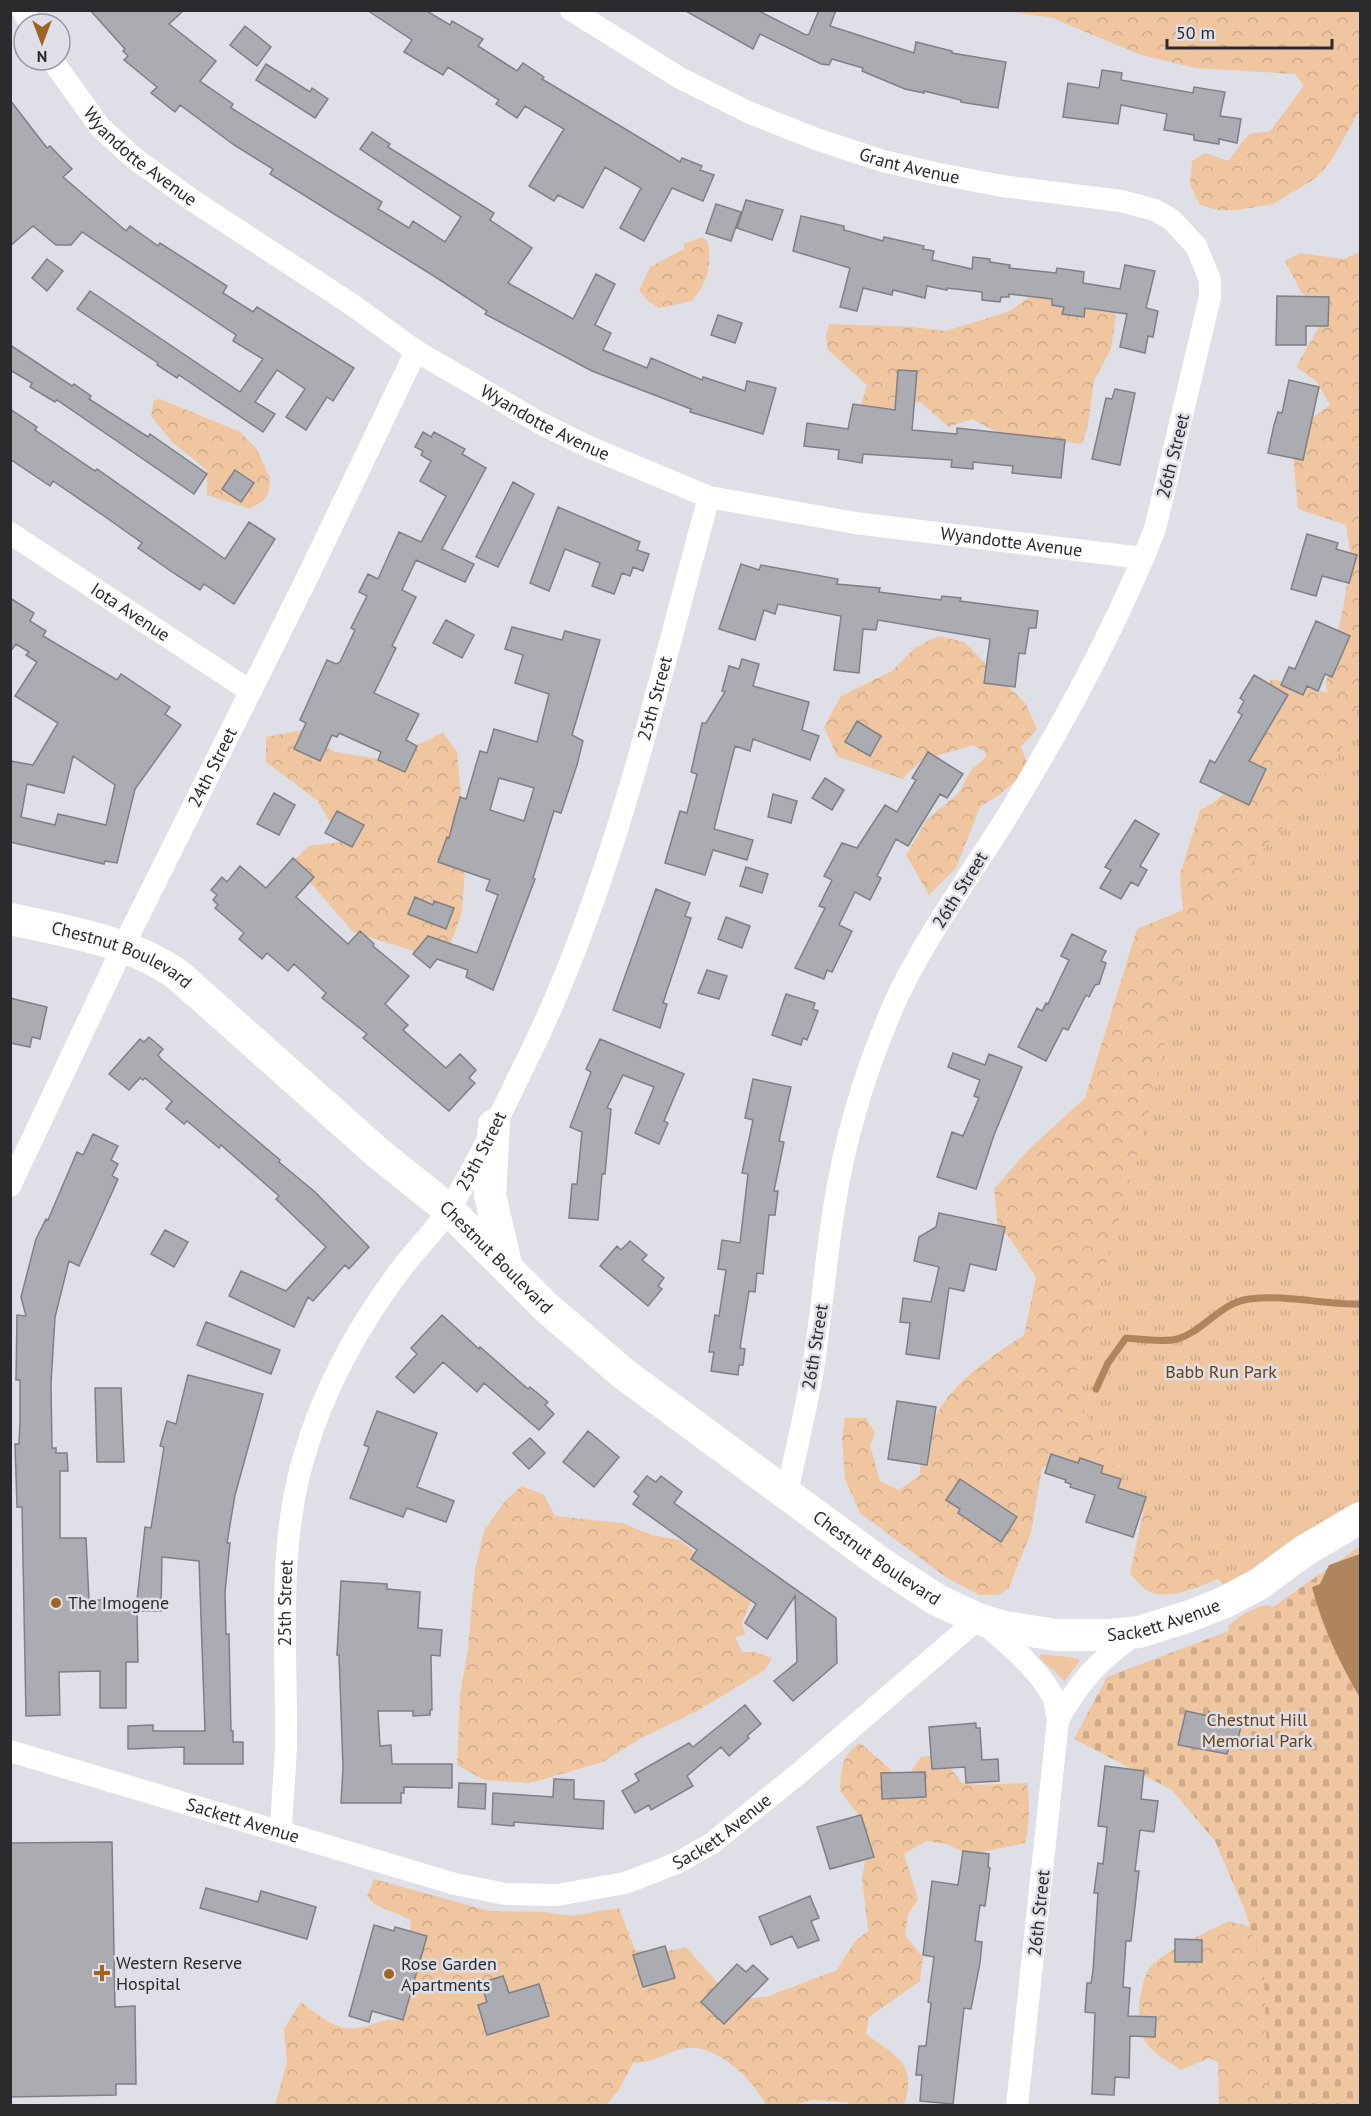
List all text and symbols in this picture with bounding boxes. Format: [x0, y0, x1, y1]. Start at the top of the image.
north arrow [12, 12, 72, 72]
scale bar [1167, 12, 1332, 50]
text: 50 m [1176, 21, 1215, 44]
text: N [37, 47, 47, 67]
street label: Wyandotte Avenue [78, 102, 202, 211]
street label: Grant Avenue [856, 142, 962, 189]
street label: Wyandotte Avenue [476, 379, 613, 465]
street label: 26th Street [1151, 411, 1194, 501]
street label: Wyandotte Avenue [939, 521, 1084, 562]
street label: Iota Avenue [86, 577, 175, 646]
street label: 25th Street [632, 654, 677, 743]
street label: 24th Street [183, 723, 242, 811]
street label: 26th Street [927, 847, 992, 932]
street label: Chestnut Boulevard [49, 916, 197, 993]
street label: 25th Street [451, 1107, 511, 1195]
street label: Chestnut Boulevard [435, 1195, 558, 1318]
street label: 26th Street [796, 1302, 833, 1391]
park label: Babb Run Park [1165, 1360, 1277, 1383]
street label: Chestnut Boulevard [809, 1505, 945, 1610]
street label: 25th Street [273, 1559, 298, 1646]
place label: The Imogene [68, 1591, 169, 1614]
street label: Sackett Avenue [1106, 1593, 1223, 1646]
marker: The Imogene [49, 1596, 63, 1610]
park label: Chestnut Hill Memorial Park [1202, 1708, 1313, 1752]
street label: Sackett Avenue [668, 1788, 776, 1874]
street label: Sackett Avenue [184, 1792, 302, 1848]
street label: 26th Street [1023, 1869, 1054, 1957]
place label: Western Reserve Hospital [116, 1951, 242, 1995]
place label: Rose Garden Apartments [401, 1952, 497, 1996]
marker: Western Reserve Hospital [93, 1964, 111, 1982]
marker: Rose Garden Apartments [382, 1967, 396, 1981]

